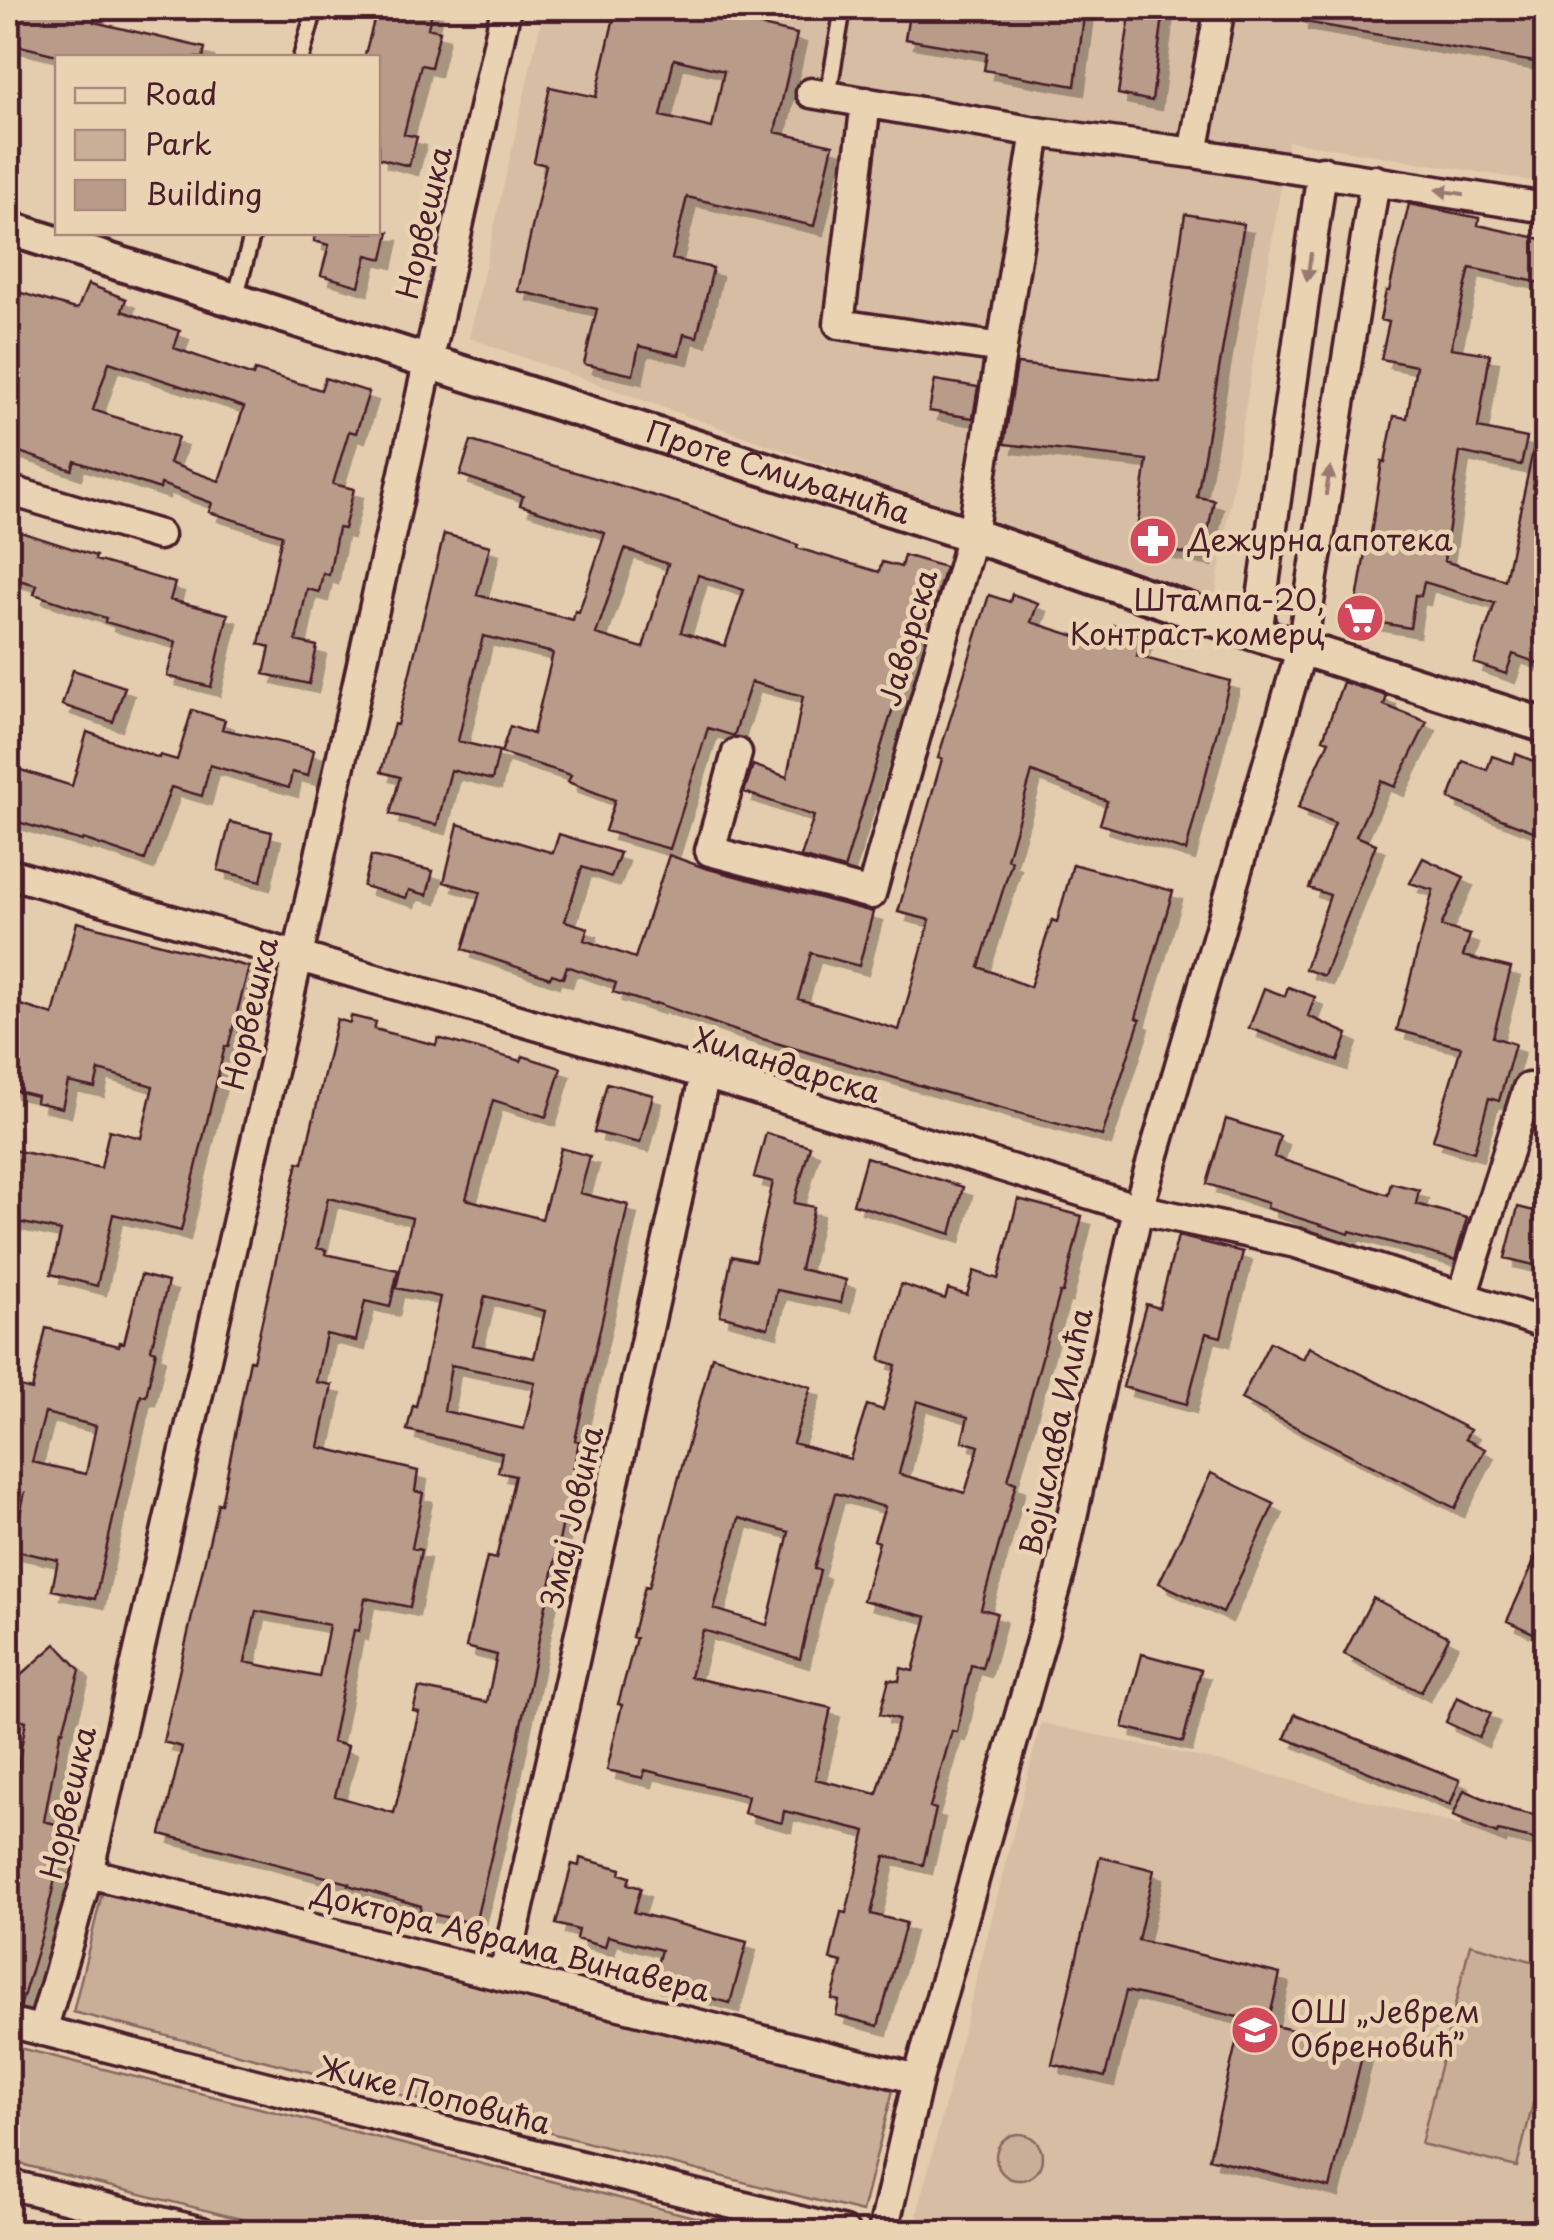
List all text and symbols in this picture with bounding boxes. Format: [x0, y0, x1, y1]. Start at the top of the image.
legend [55, 55, 380, 235]
text: Road [145, 70, 218, 115]
text: Park [145, 120, 212, 165]
street label: Норвешка [383, 141, 462, 303]
text: Building [145, 170, 262, 215]
one-way arrow [1434, 184, 1466, 200]
one-way arrow [1300, 252, 1316, 284]
street label: Проте Смиљанића [641, 408, 917, 534]
one-way arrow [1321, 465, 1336, 497]
pharmacy icon: Дежурна апотека [1127, 515, 1179, 567]
place label: Дежурна апотека [1187, 516, 1453, 561]
street label: Јаворска [866, 563, 948, 711]
place label: Штампа-20, Контраст комерц [1070, 576, 1325, 655]
supermarket icon: Штампа-20, Контраст комерц [1334, 592, 1386, 644]
street label: Норвешка [209, 932, 288, 1094]
street label: Хиландарска [689, 1014, 887, 1113]
street label: Војислава Илића [1006, 1303, 1103, 1559]
street label: Змај Јовина [528, 1421, 613, 1612]
street label: Норвешка [27, 1721, 106, 1883]
street label: Доктора Аврама Винавера [307, 1869, 715, 2012]
place label: ОШ „Јеврем Обреновић” [1290, 1988, 1480, 2067]
school or university icon: ОШ „Јеврем Обреновић” [1229, 2004, 1281, 2056]
street label: Жике Поповића [313, 2043, 556, 2144]

